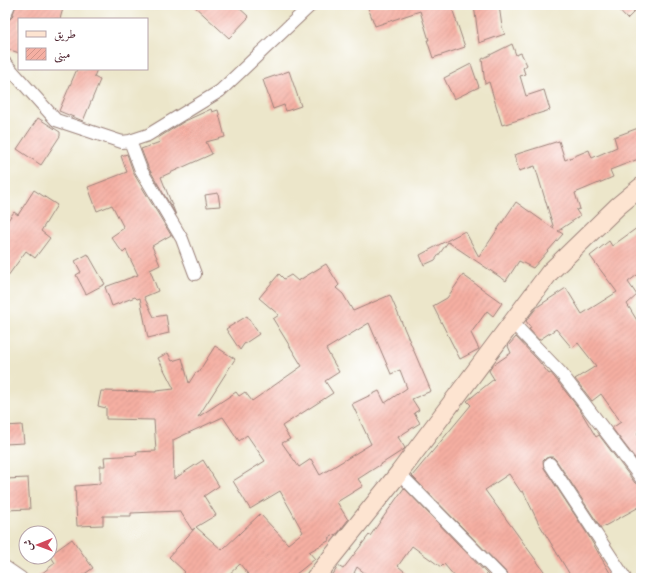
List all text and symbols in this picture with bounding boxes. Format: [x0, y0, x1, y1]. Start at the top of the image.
legend [18, 18, 148, 70]
text: طريق [54, 26, 76, 42]
text: مبنى [54, 46, 70, 63]
north arrow [18, 525, 58, 565]
text: ش [21, 539, 36, 551]

